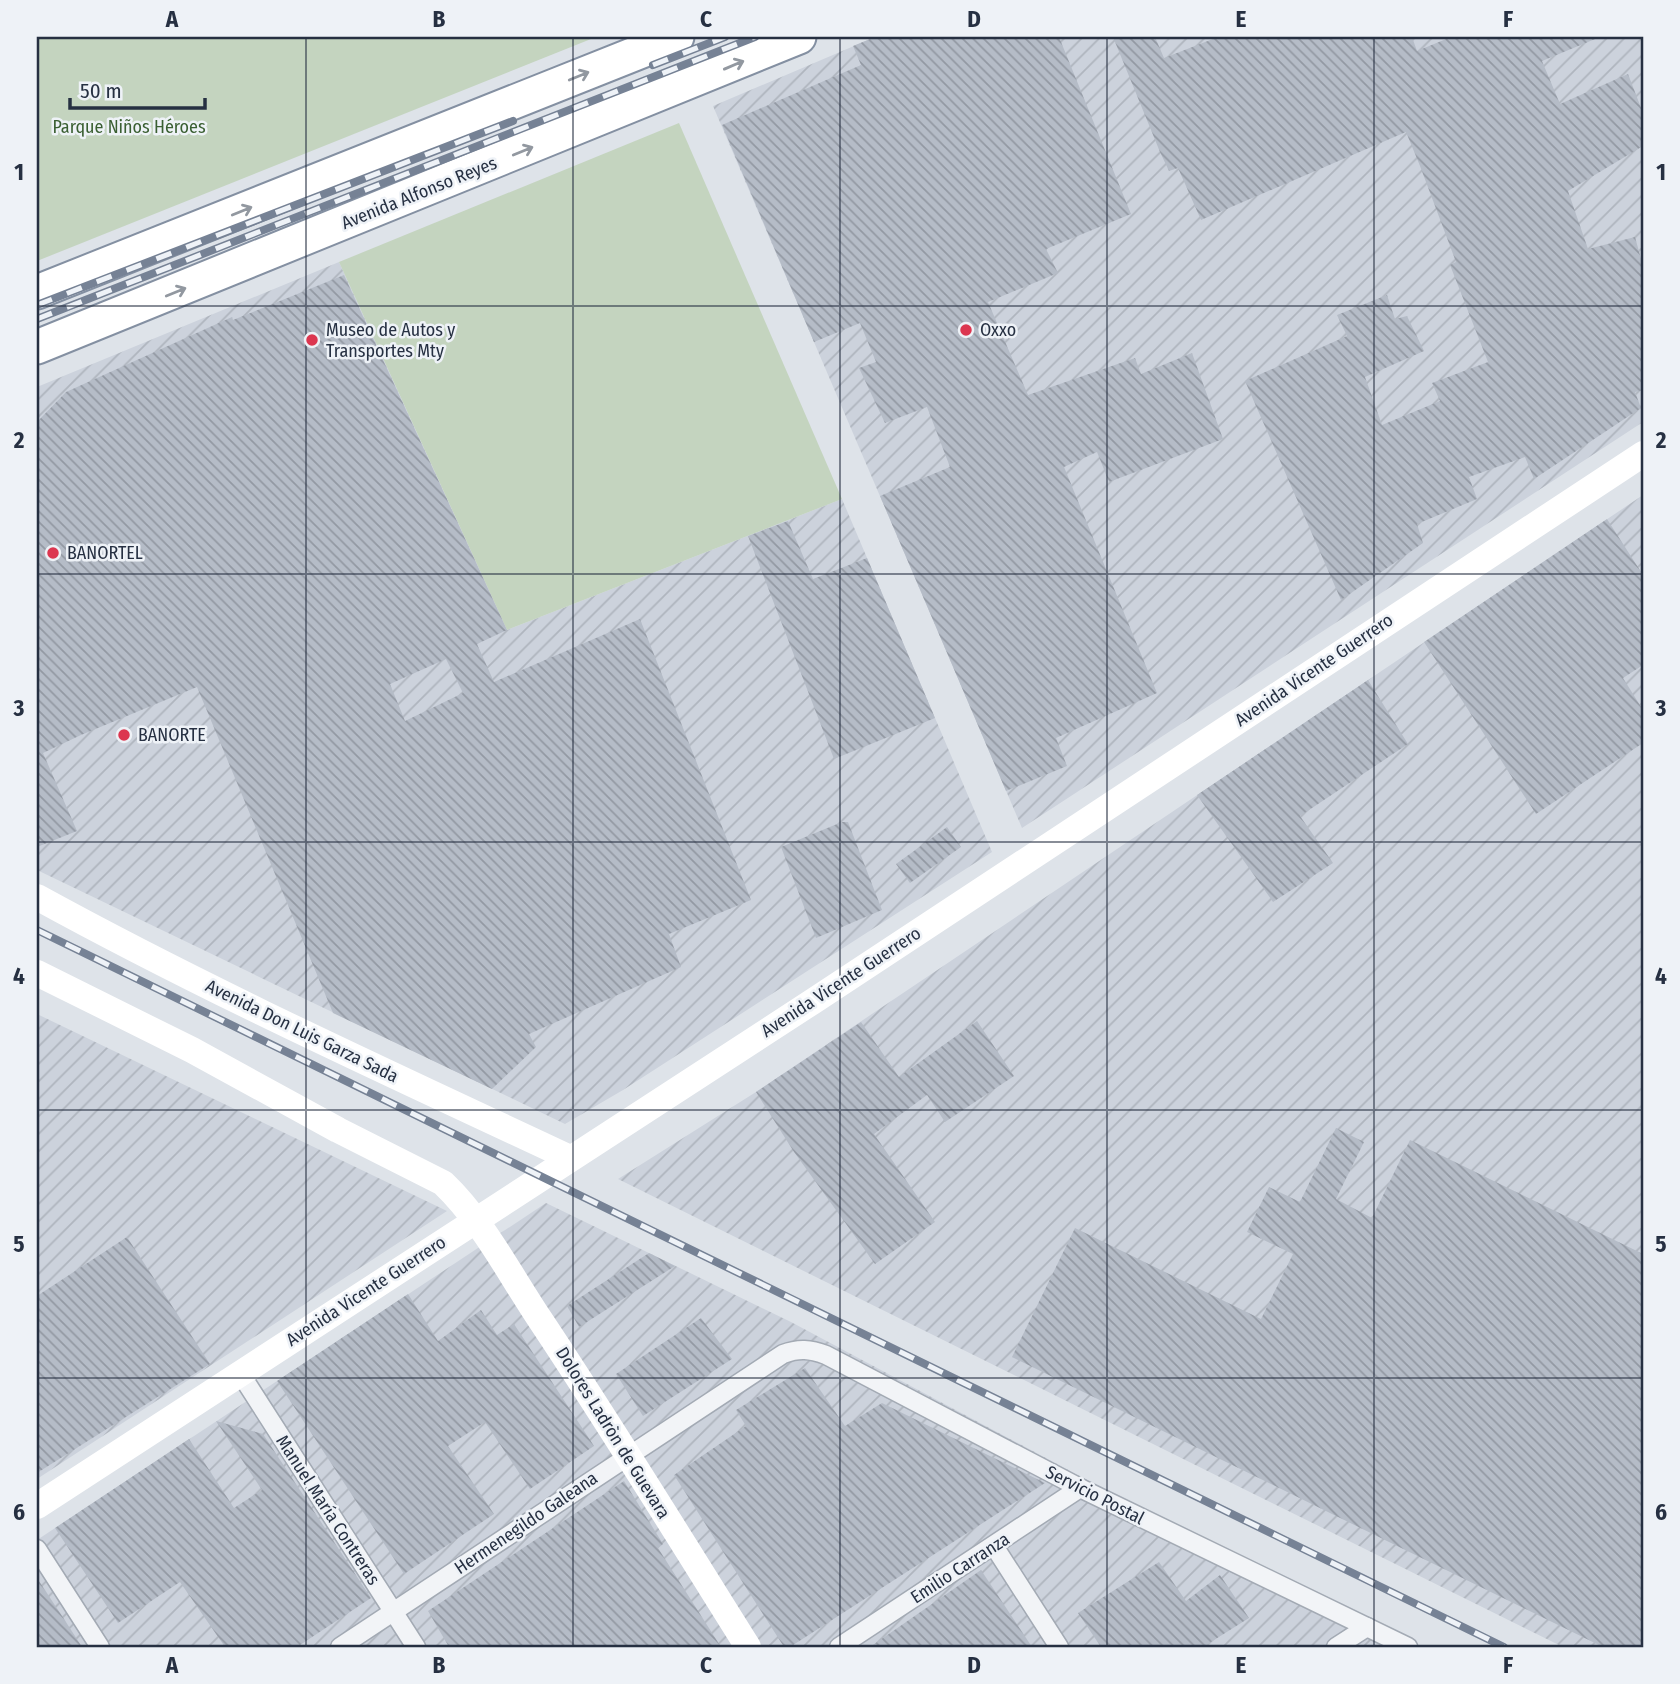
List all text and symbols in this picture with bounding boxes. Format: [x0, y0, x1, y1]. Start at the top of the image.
text: A [165, 5, 179, 33]
text: B [433, 5, 446, 33]
text: C [700, 5, 712, 33]
text: D [967, 5, 981, 33]
text: E [1236, 5, 1247, 33]
text: F [1503, 5, 1513, 33]
one-way arrow [722, 58, 744, 71]
scale bar [70, 66, 205, 110]
one-way arrow [567, 69, 589, 82]
text: 50 m [80, 78, 122, 104]
park label: Parque Niños Héroes [52, 116, 206, 138]
one-way arrow [512, 143, 533, 156]
street label: Avenida Alfonso Reyes [338, 152, 500, 234]
text: 1 [14, 158, 24, 186]
text: 1 [1656, 158, 1666, 186]
one-way arrow [231, 204, 253, 217]
one-way arrow [165, 284, 186, 297]
place label: Museo de Autos y Transportes Mty [326, 319, 455, 362]
place label: Oxxo [980, 319, 1016, 341]
marker: Oxxo [958, 322, 974, 338]
marker: Museo de Autos y Transportes Mty [304, 332, 320, 348]
text: 2 [13, 426, 25, 454]
text: 2 [1655, 426, 1667, 454]
place label: BANORTEL [67, 542, 143, 564]
marker: BANORTEL [45, 545, 61, 561]
street label: Avenida Vicente Guerrero [1231, 609, 1397, 731]
text: 3 [13, 694, 25, 722]
text: 3 [1655, 694, 1667, 722]
place label: BANORTE [138, 724, 206, 746]
marker: BANORTE [116, 727, 132, 743]
street label: Avenida Vicente Guerrero [757, 922, 925, 1042]
text: 4 [13, 962, 25, 990]
text: 4 [1655, 962, 1667, 990]
street label: Avenida Don Luis Garza Sada [202, 975, 402, 1087]
text: 5 [13, 1230, 25, 1258]
text: 5 [1655, 1230, 1667, 1258]
street label: Avenida Vicente Guerrero [282, 1231, 450, 1351]
street label: Dolores Ladròn de Guevara [551, 1343, 675, 1523]
street label: Manuel María Contreras [271, 1431, 385, 1589]
street label: Servicio Postal [1042, 1461, 1148, 1529]
street label: Hermenegildo Galeana [450, 1467, 602, 1579]
text: 6 [13, 1498, 25, 1526]
text: 6 [1655, 1498, 1667, 1526]
street label: Emilio Carranza [906, 1528, 1014, 1608]
text: A [165, 1651, 179, 1679]
text: B [433, 1651, 446, 1679]
text: C [700, 1651, 712, 1679]
text: D [967, 1651, 981, 1679]
text: E [1236, 1651, 1247, 1679]
text: F [1503, 1651, 1513, 1679]

